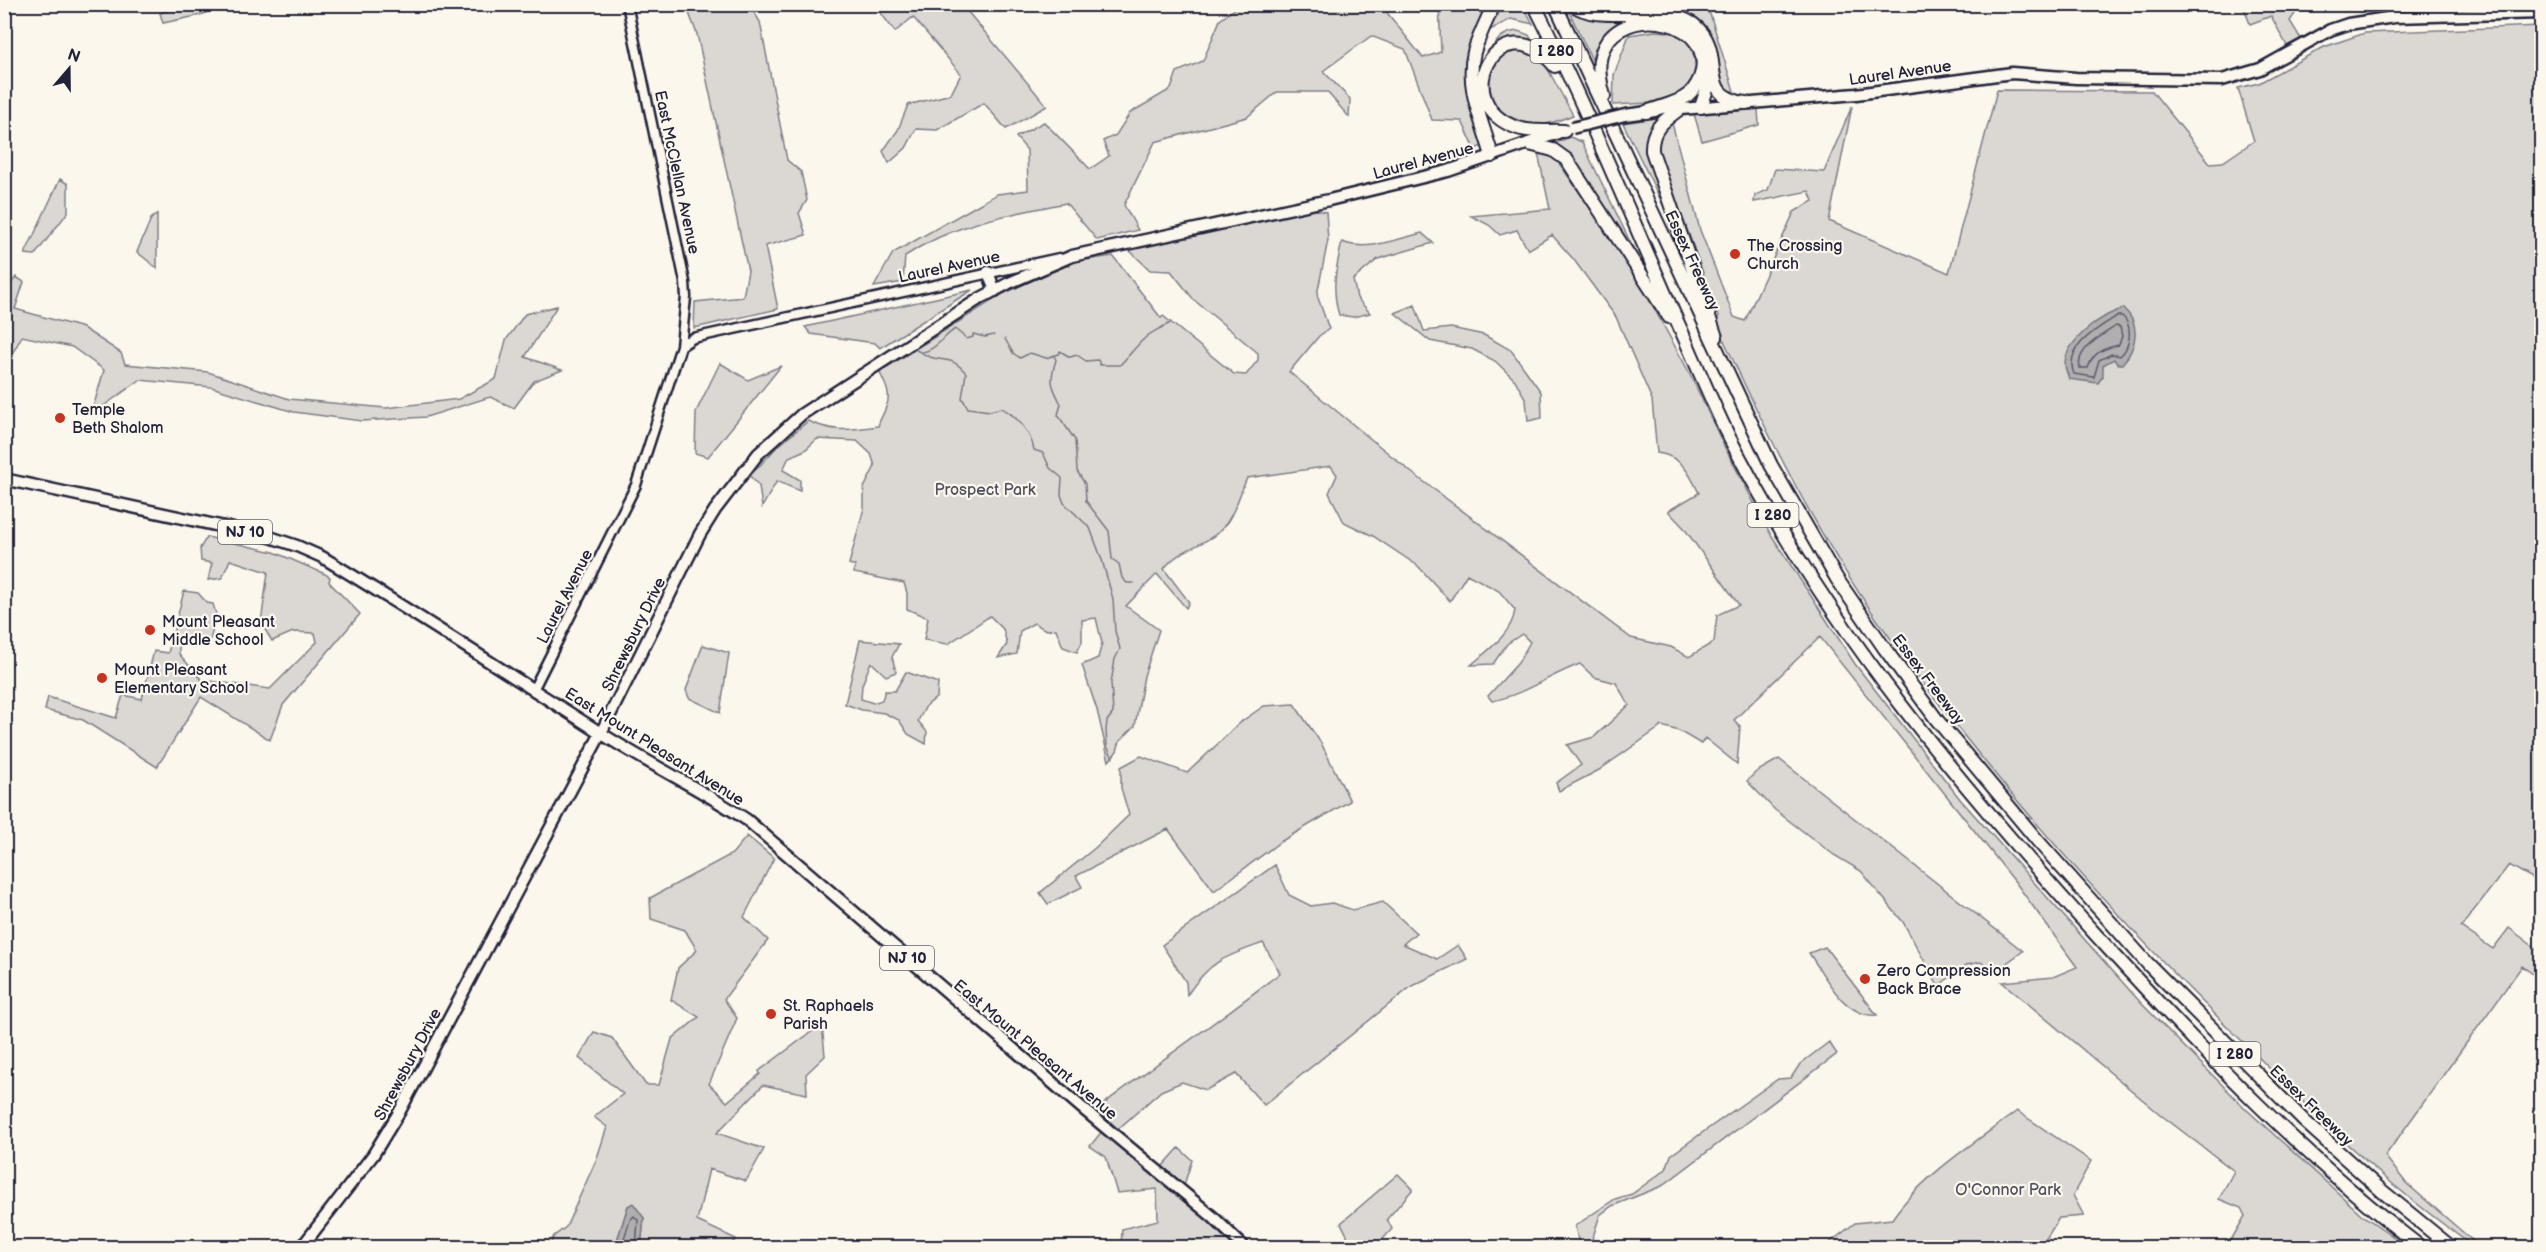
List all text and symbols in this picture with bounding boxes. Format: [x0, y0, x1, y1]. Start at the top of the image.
north arrow [39, 39, 99, 99]
road number: I 280 [1530, 39, 1582, 63]
text: N [65, 45, 83, 67]
street label: Laurel Avenue [1848, 57, 1953, 90]
street label: East McClellan Avenue [650, 89, 703, 256]
street label: Laurel Avenue [1371, 139, 1476, 184]
street label: Essex Freeway [1660, 208, 1723, 314]
place label: The Crossing Church [1747, 237, 1843, 274]
street label: Laurel Avenue [897, 247, 1002, 287]
marker: The Crossing Church [1728, 247, 1742, 261]
place label: Temple Beth Shalom [72, 401, 164, 438]
marker: Temple Beth Shalom [53, 411, 67, 425]
park label: Prospect Park [934, 481, 1036, 500]
road number: I 280 [1748, 503, 1798, 527]
road number: NJ 10 [218, 520, 272, 544]
street label: Laurel Avenue [533, 546, 597, 647]
street label: Shrewsbury Drive [599, 574, 670, 695]
place label: Mount Pleasant Middle School [162, 613, 275, 650]
marker: Mount Pleasant Middle School [143, 623, 157, 637]
street label: Essex Freeway [1888, 631, 1968, 729]
place label: Mount Pleasant Elementary School [114, 661, 248, 698]
marker: Mount Pleasant Elementary School [95, 671, 109, 685]
street label: East Mount Pleasant Avenue [561, 684, 748, 811]
road number: NJ 10 [880, 946, 934, 970]
place label: Zero Compression Back Brace [1876, 962, 2011, 999]
marker: Zero Compression Back Brace [1858, 972, 1872, 986]
street label: East Mount Pleasant Avenue [949, 976, 1121, 1124]
place label: St. Raphaels Parish [783, 997, 874, 1034]
street label: Shrewsbury Drive [371, 1005, 446, 1124]
marker: St. Raphaels Parish [764, 1007, 778, 1021]
road number: I 280 [2210, 1042, 2260, 1066]
street label: Essex Freeway [2265, 1062, 2357, 1151]
park label: O'Connor Park [1955, 1181, 2061, 1200]

